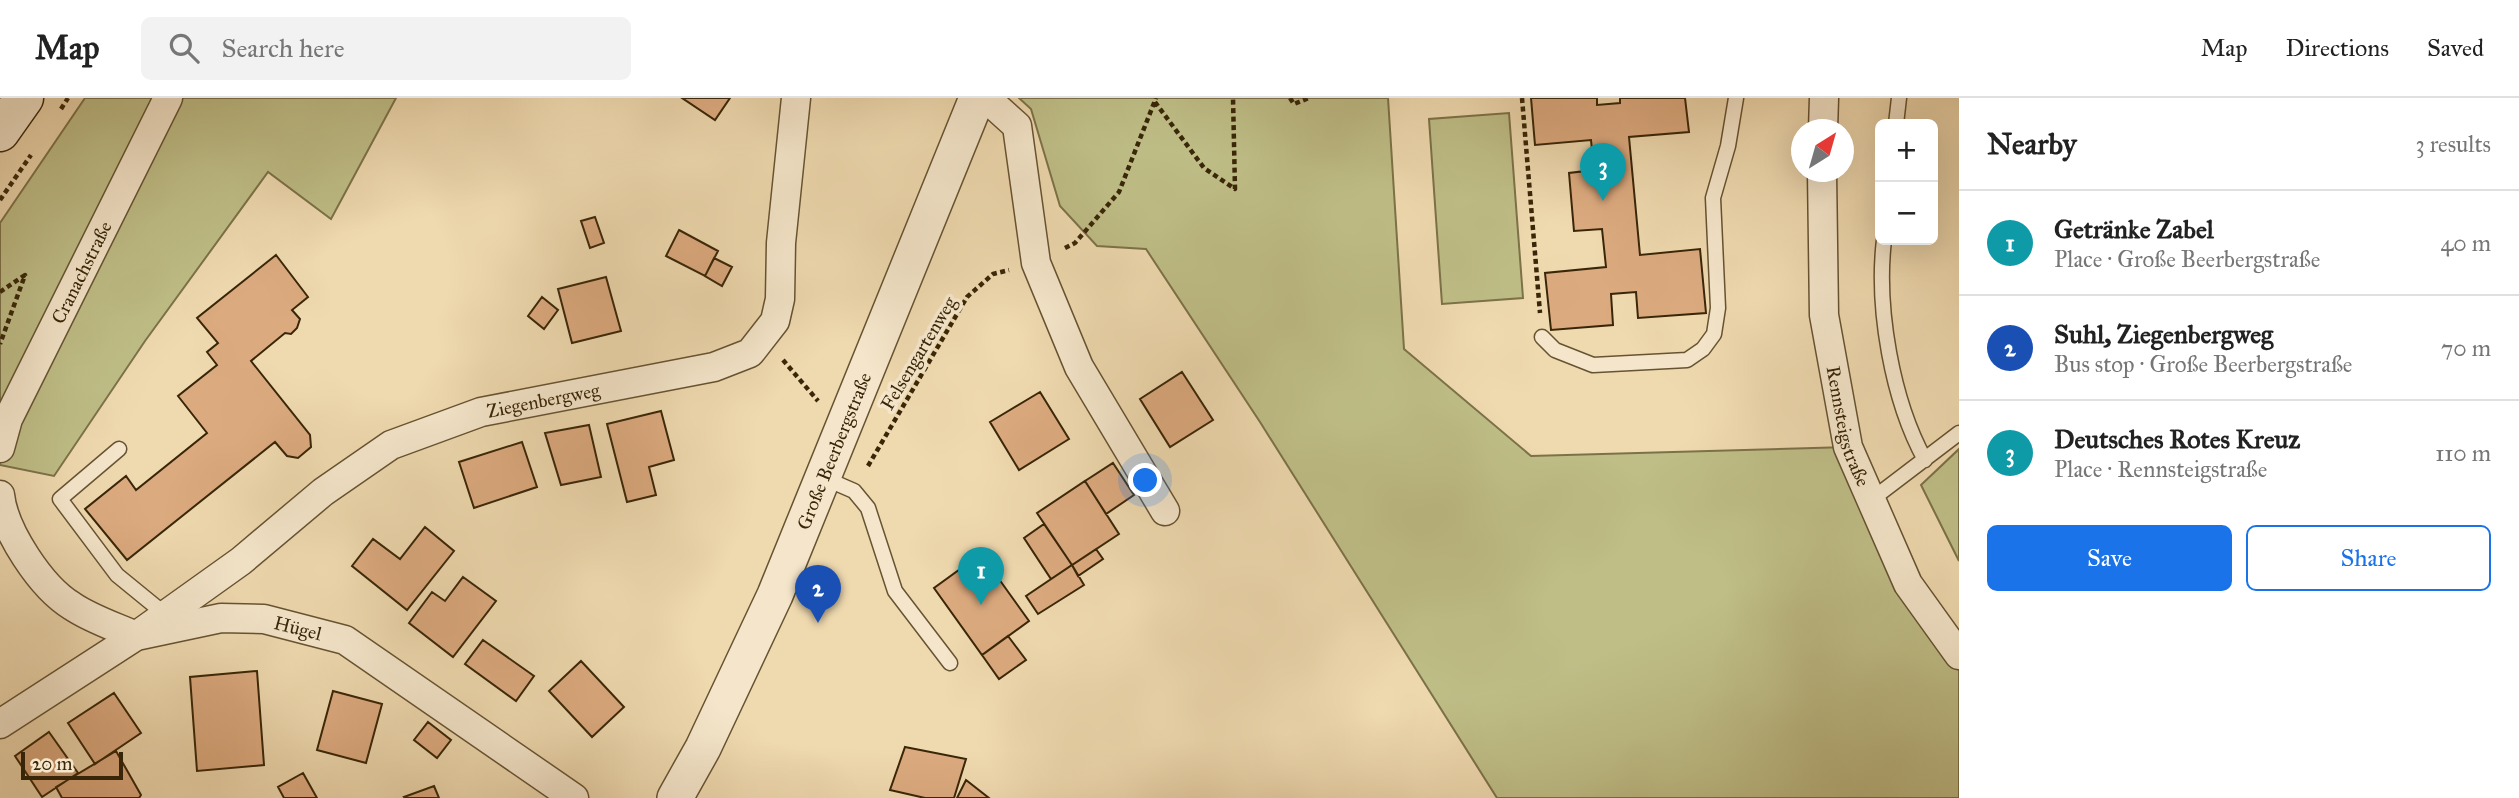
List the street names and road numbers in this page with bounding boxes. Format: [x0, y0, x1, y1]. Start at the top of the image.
street label: Cranachstraße [46, 217, 117, 328]
street label: Felsengartenweg [876, 292, 962, 415]
street label: Rennsteigstraße [1821, 364, 1875, 490]
street label: Große Beerbergstraße [792, 369, 876, 533]
street label: Ziegenbergweg [485, 378, 602, 423]
street label: Hügel [272, 611, 325, 646]

